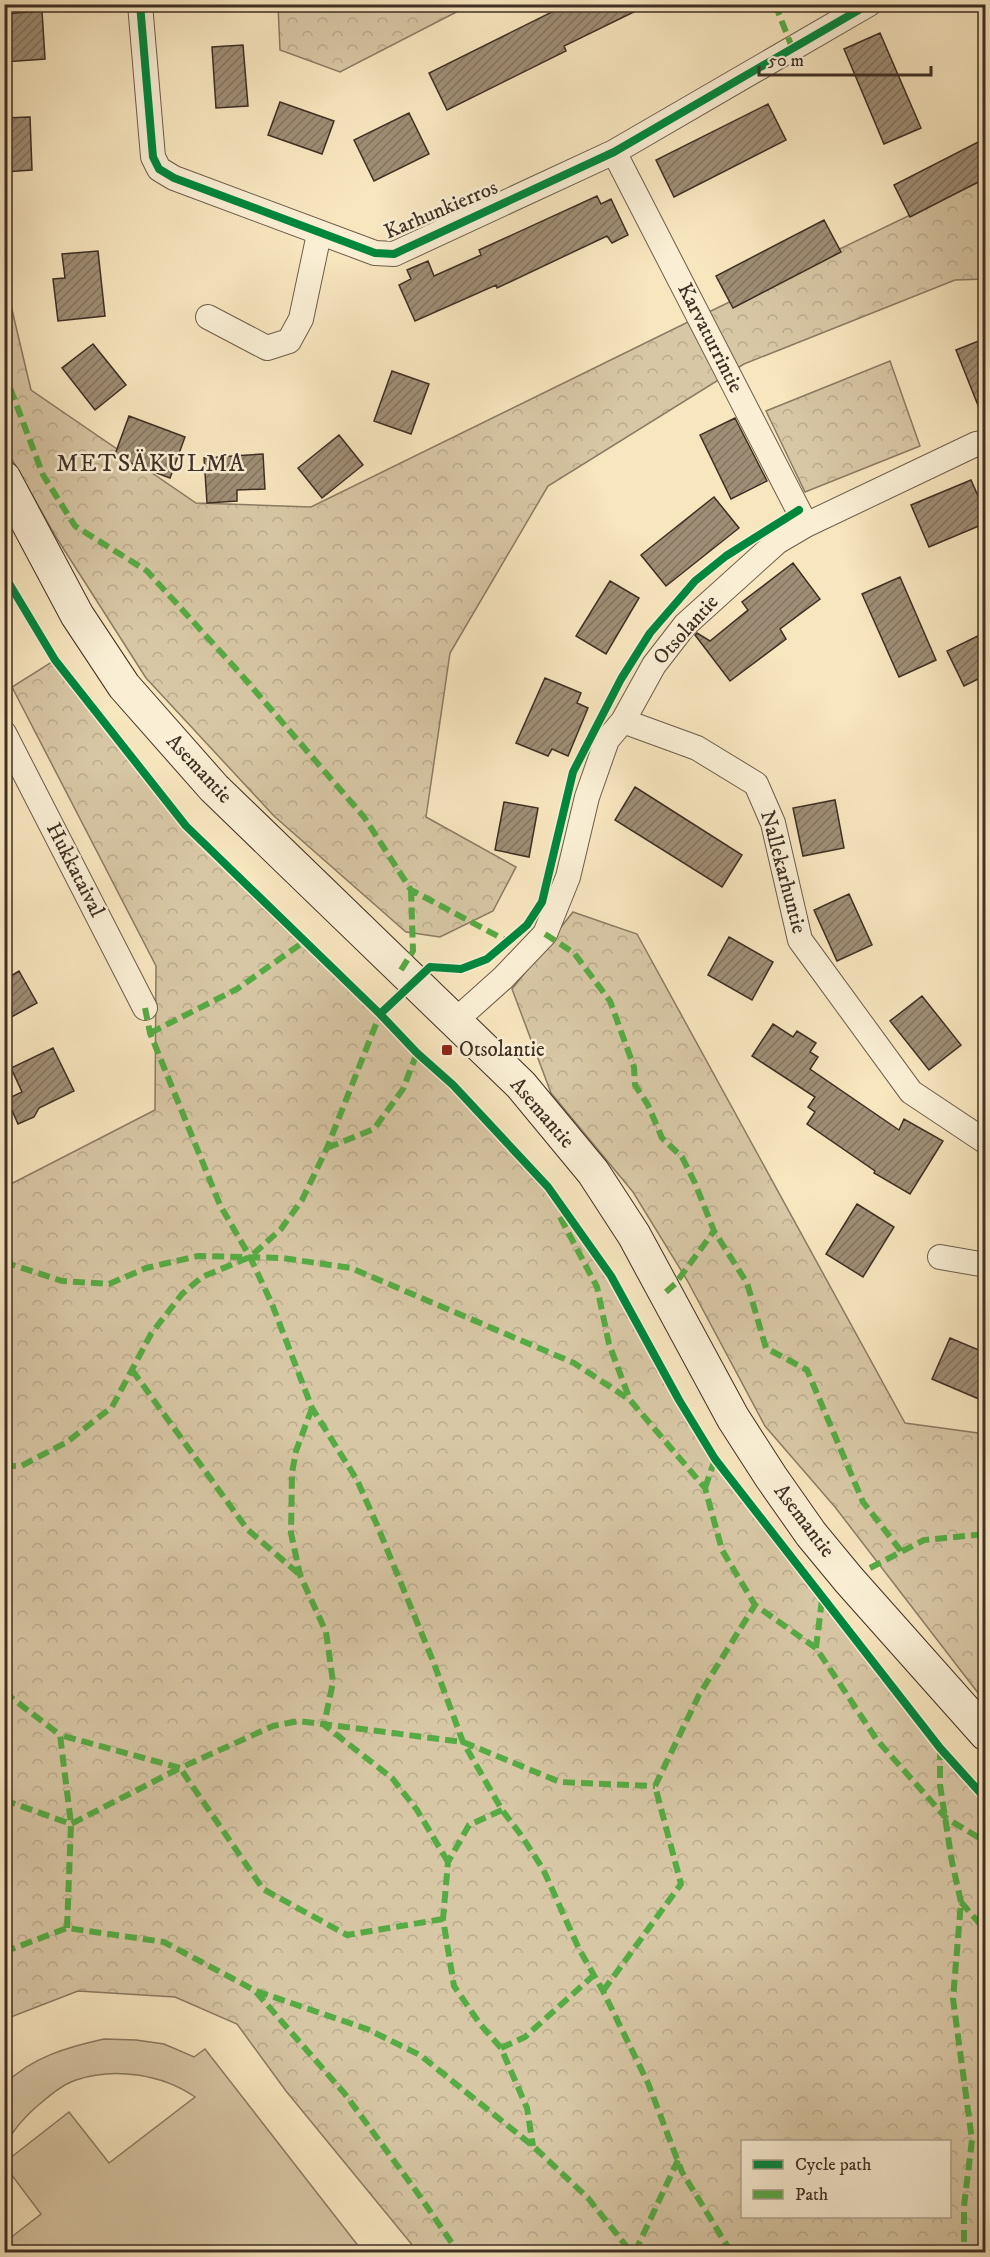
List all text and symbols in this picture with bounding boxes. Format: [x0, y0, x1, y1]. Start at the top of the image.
scale bar [759, 39, 932, 77]
text: 50 m [768, 50, 804, 72]
street label: Karhunkierros [380, 174, 502, 246]
street label: Karvaturrintie [671, 279, 749, 397]
district label: METSÄKULMA [56, 449, 246, 479]
street label: Otsolantie [648, 589, 725, 671]
street label: Asemantie [160, 729, 238, 809]
street label: Nallekarhuntie [754, 807, 812, 937]
street label: Hukkataival [40, 818, 110, 922]
place label: Otsolantie [459, 1037, 545, 1063]
marker: Otsolantie [440, 1043, 454, 1057]
street label: Asemantie [504, 1072, 580, 1154]
street label: Asemantie [768, 1479, 840, 1563]
legend [741, 2140, 951, 2218]
text: Cycle path [795, 2154, 872, 2176]
text: Path [795, 2184, 829, 2206]

